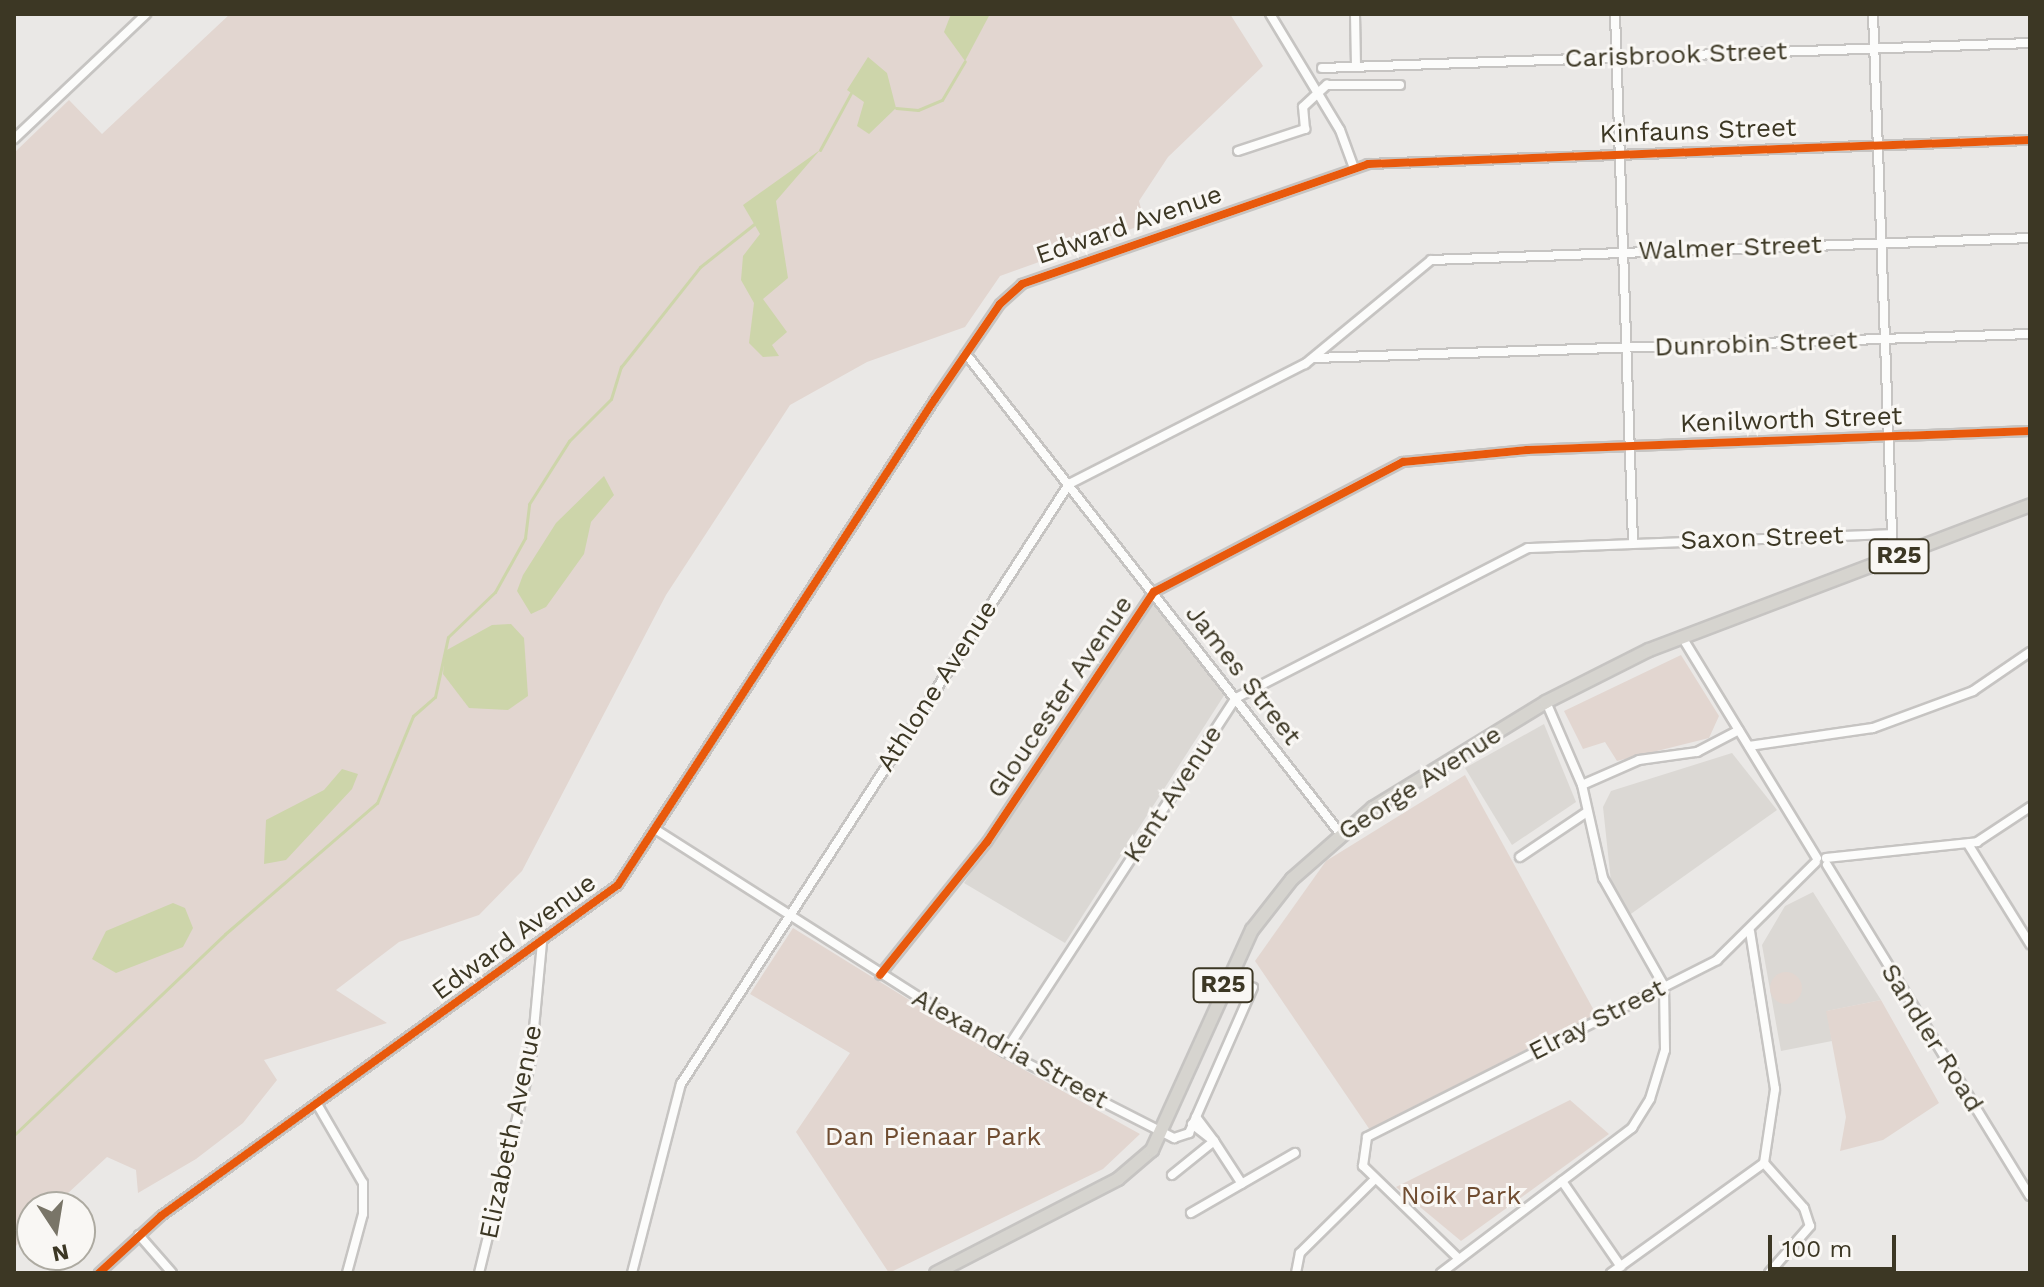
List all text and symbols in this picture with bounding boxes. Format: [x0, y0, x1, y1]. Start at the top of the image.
street label: Carisbrook Street [1564, 36, 1788, 74]
street label: Kinfauns Street [1599, 112, 1797, 150]
street label: Edward Avenue [1031, 178, 1227, 272]
street label: Walmer Street [1637, 229, 1823, 267]
street label: Dunrobin Street [1654, 325, 1858, 363]
street label: Kenilworth Street [1679, 401, 1903, 439]
street label: Saxon Street [1680, 520, 1844, 556]
road number: R25 [1867, 536, 1931, 576]
street label: Gloucester Avenue [980, 589, 1140, 805]
street label: Athlone Avenue [870, 594, 1004, 778]
street label: James Street [1179, 599, 1307, 751]
street label: George Avenue [1332, 718, 1508, 848]
street label: Kent Avenue [1117, 719, 1229, 869]
street label: Edward Avenue [426, 867, 602, 1007]
street label: Sandler Road [1874, 958, 1990, 1118]
road number: R25 [1191, 965, 1255, 1005]
street label: Elray Street [1523, 972, 1671, 1068]
street label: Alexandria Street [906, 982, 1114, 1116]
street label: Elizabeth Avenue [473, 1022, 549, 1242]
park label: Dan Pienaar Park [824, 1121, 1042, 1153]
park label: Noik Park [1401, 1180, 1521, 1212]
north arrow [16, 1191, 96, 1271]
scale bar [1772, 1219, 1900, 1269]
text: 100 m [1782, 1235, 1852, 1263]
text: N [50, 1239, 71, 1267]

